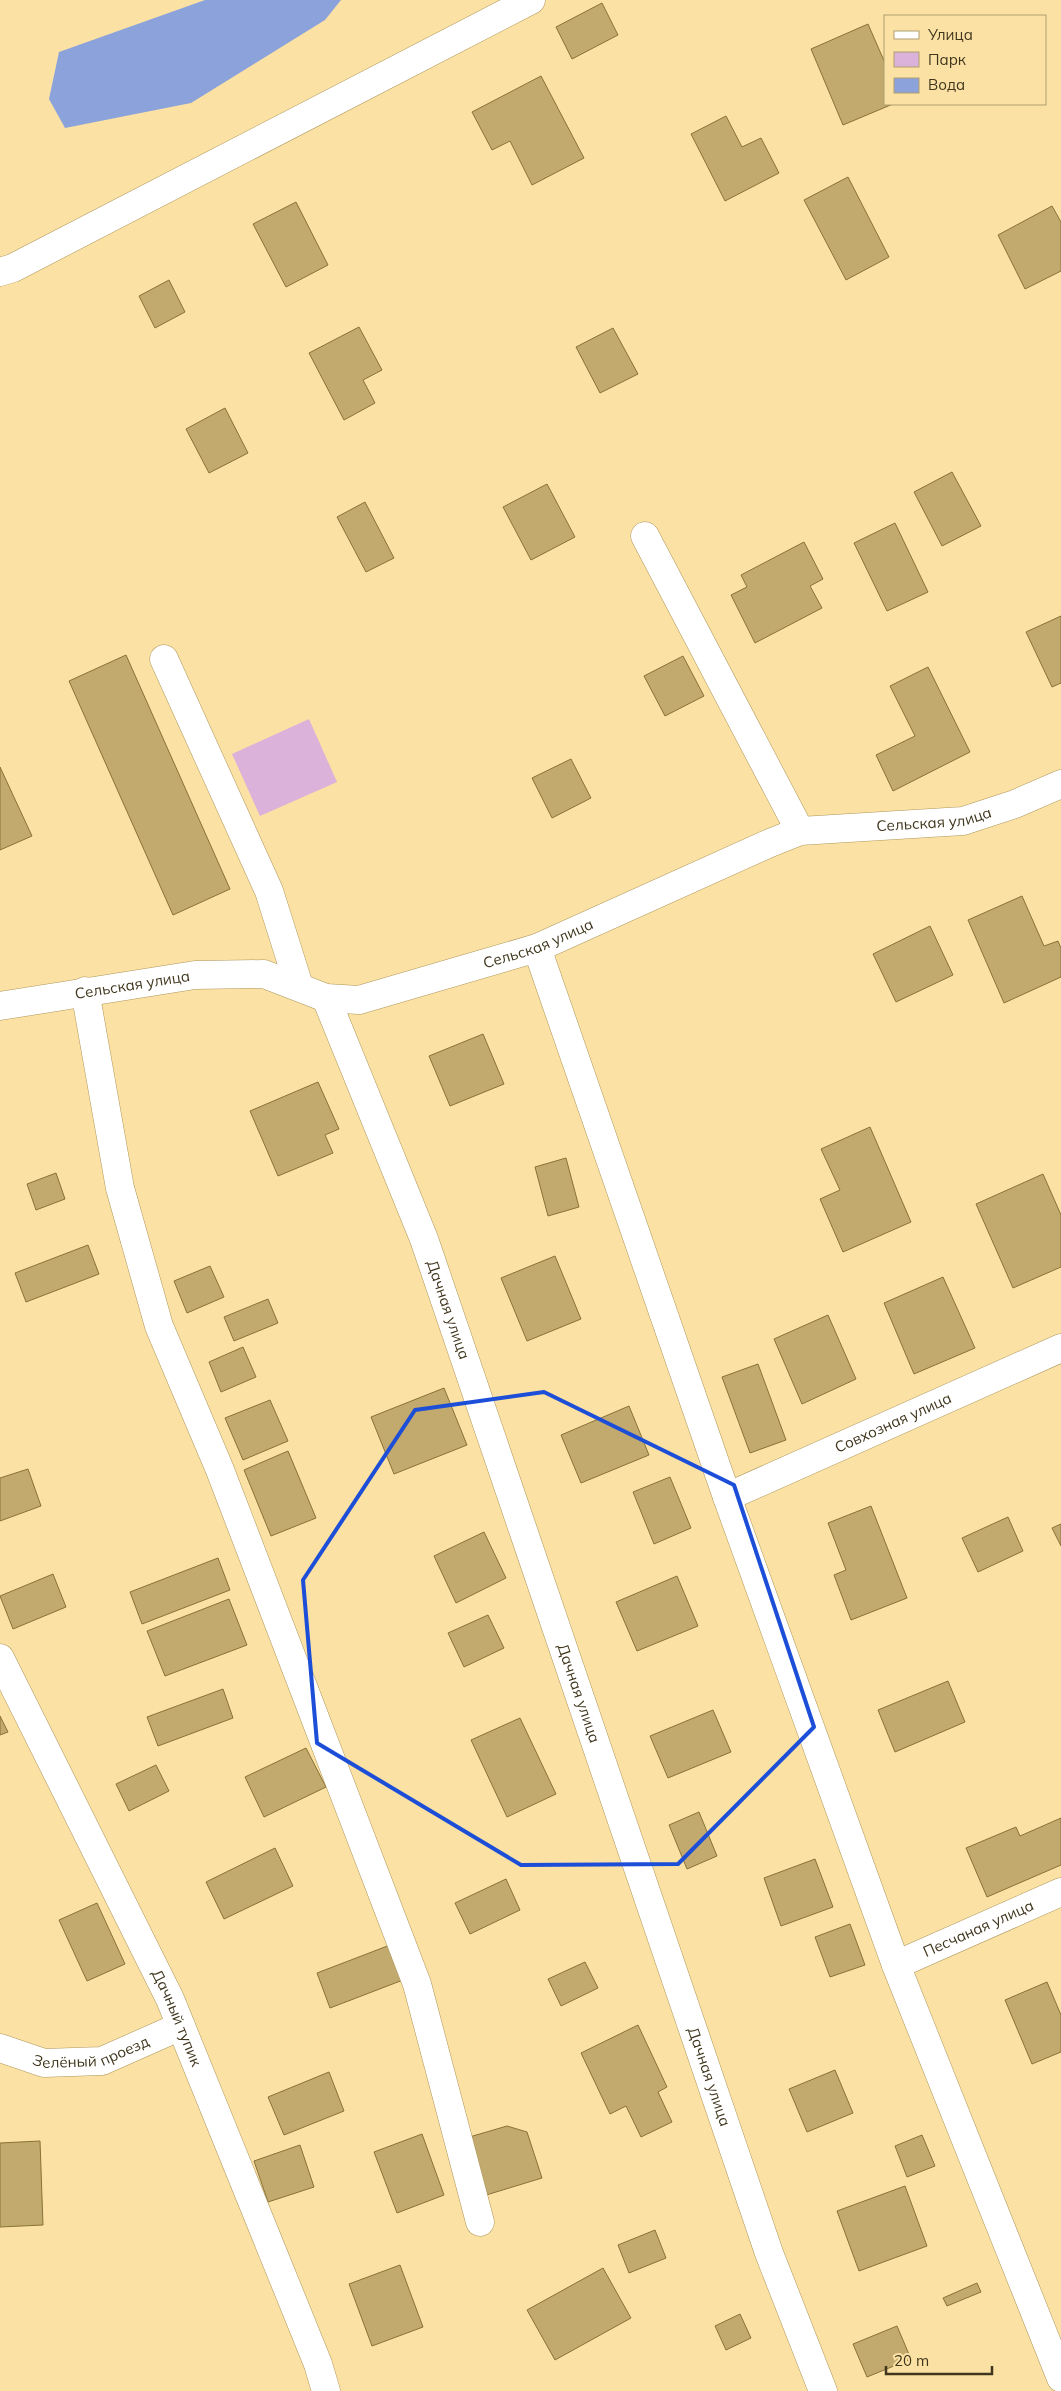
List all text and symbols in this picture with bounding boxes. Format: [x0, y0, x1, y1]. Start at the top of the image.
legend [884, 15, 1046, 105]
text: Улица [927, 25, 973, 44]
text: Парк [928, 50, 967, 69]
text: Вода [928, 75, 965, 94]
street label: Сельская улица [876, 802, 994, 835]
street label: Сельская улица [481, 914, 596, 972]
street label: Сельская улица [73, 966, 191, 1003]
street label: Дачная улица [423, 1258, 474, 1362]
street label: Совхозная улица [832, 1388, 954, 1457]
street label: Дачная улица [553, 1641, 605, 1745]
street label: Песчаная улица [920, 1895, 1036, 1961]
street label: Дачный тупик [148, 1966, 207, 2070]
street label: Дачная улица [684, 2024, 735, 2129]
street label: Зелёный проезд [30, 2031, 152, 2072]
scale bar [886, 2344, 992, 2376]
text: 20 m [894, 2351, 929, 2370]

